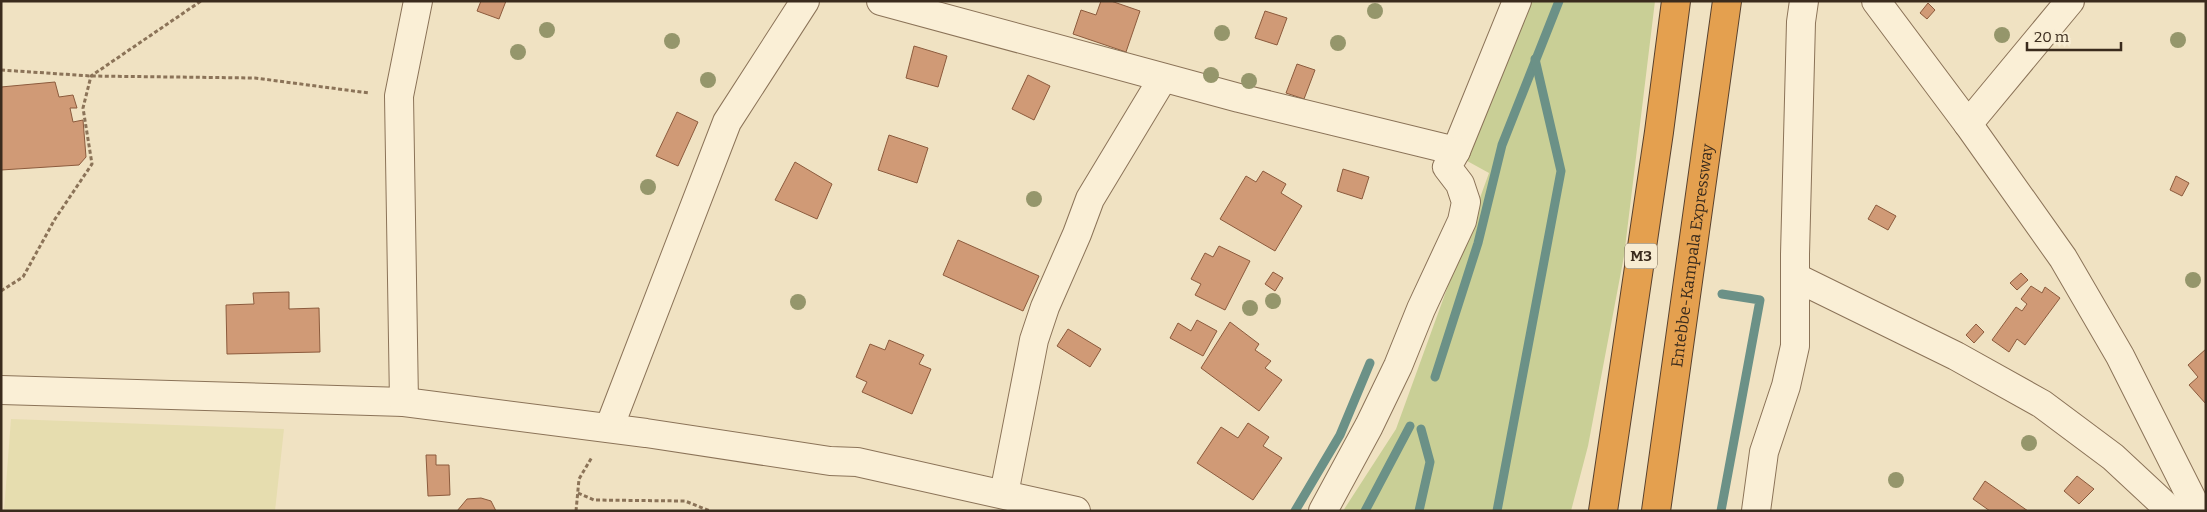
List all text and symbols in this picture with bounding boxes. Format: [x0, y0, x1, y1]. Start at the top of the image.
scale bar [2027, 20, 2121, 52]
text: 20 m [2034, 28, 2070, 46]
street label: Entebbe-Kampala Expressway [1667, 142, 1717, 369]
road number: M3 [1625, 244, 1657, 268]

